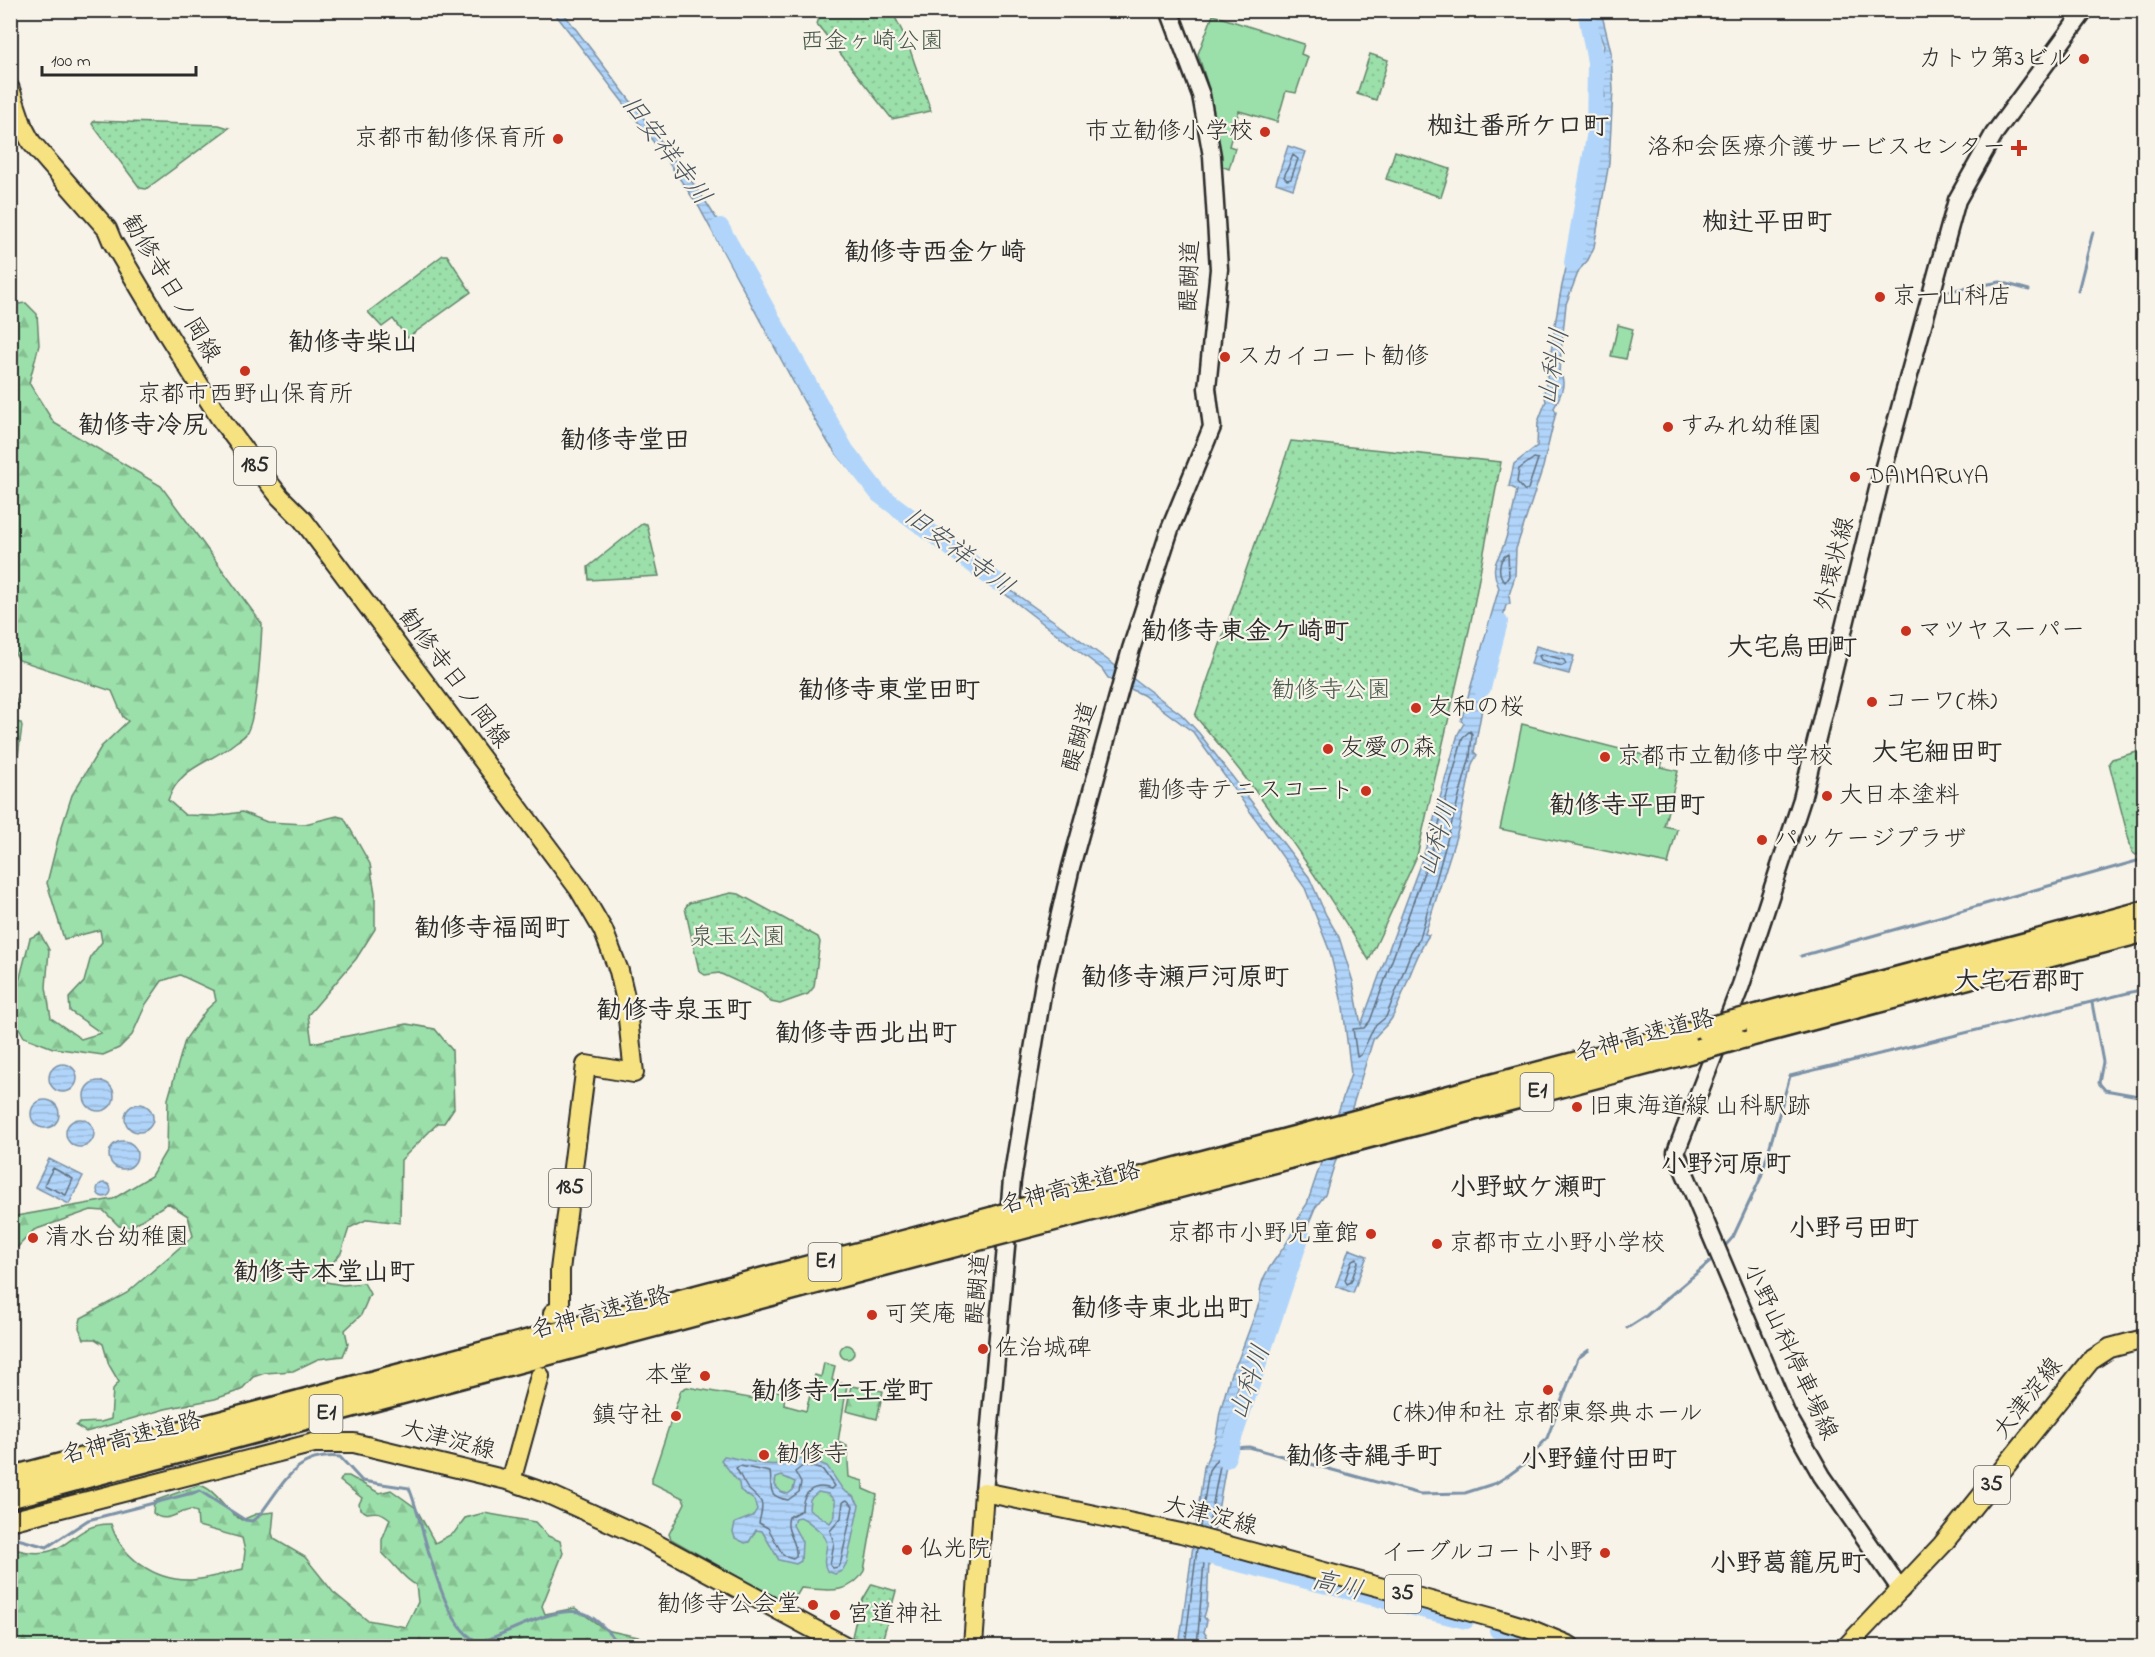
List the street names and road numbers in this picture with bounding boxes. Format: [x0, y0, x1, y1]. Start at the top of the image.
street label: 勧修寺日ノ岡線 [112, 208, 228, 370]
street label: 醍醐道 [1172, 239, 1210, 313]
road number: 185 [234, 447, 276, 485]
street label: 外環状線 [1807, 513, 1865, 615]
street label: 勧修寺日ノ岡線 [388, 601, 518, 757]
street label: 醍醐道 [1054, 698, 1108, 776]
street label: 名神高速道路 [1571, 1001, 1719, 1073]
road number: E1 [1520, 1073, 1554, 1111]
street label: 名神高速道路 [997, 1153, 1145, 1225]
road number: 185 [549, 1169, 591, 1207]
road number: E1 [808, 1243, 842, 1281]
street label: 醍醐道 [958, 1252, 1000, 1326]
street label: 小野山科停車場線 [1733, 1258, 1845, 1446]
street label: 名神高速道路 [527, 1278, 675, 1350]
street label: 大津淀線 [1986, 1350, 2072, 1448]
road number: E1 [310, 1395, 342, 1433]
street label: 名神高速道路 [58, 1403, 206, 1475]
street label: 大津淀線 [397, 1412, 499, 1470]
road number: 35 [1974, 1466, 2010, 1504]
street label: 大津淀線 [1159, 1488, 1261, 1546]
road number: 35 [1385, 1575, 1421, 1613]

